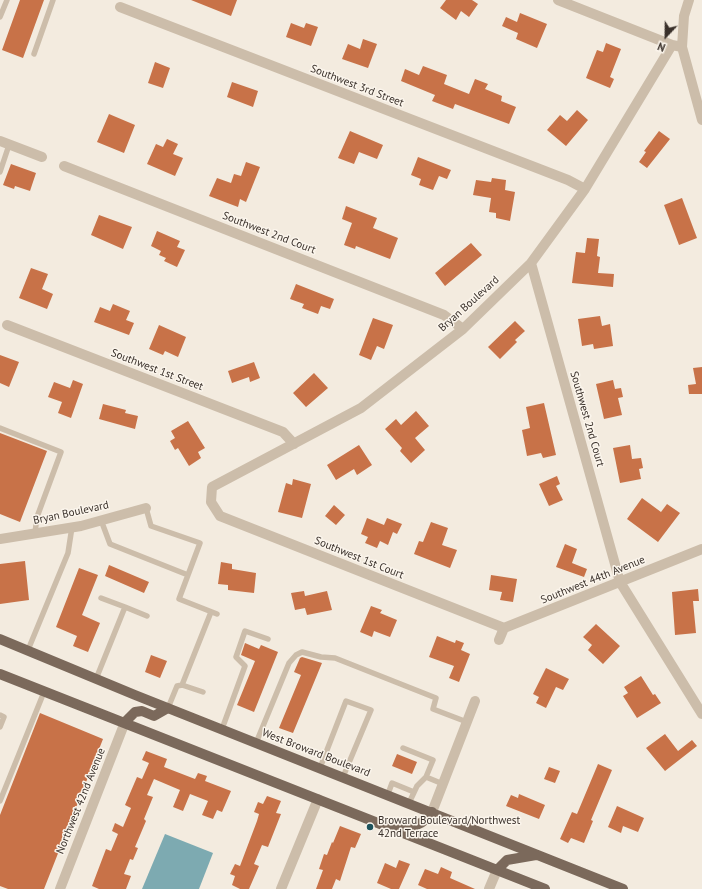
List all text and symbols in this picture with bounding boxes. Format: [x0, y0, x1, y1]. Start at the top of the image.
north arrow [646, 16, 686, 56]
text: N [656, 39, 667, 55]
street label: Southwest 3rd Street [308, 62, 406, 110]
street label: Southwest 2nd Court [221, 209, 317, 257]
street label: Bryan Boulevard [436, 273, 502, 335]
street label: Southwest 1st Street [109, 346, 205, 394]
street label: Southwest 2nd Court [567, 370, 607, 468]
street label: Bryan Boulevard [32, 499, 110, 527]
street label: Southwest 1st Court [312, 534, 406, 582]
street label: Southwest 44th Avenue [539, 553, 647, 607]
street label: West Broward Boulevard [260, 726, 372, 780]
street label: Northwest 42nd Avenue [54, 746, 108, 856]
place label: Broward Boulevard/Northwest 42nd Terrace [378, 814, 520, 840]
marker: Broward Boulevard/Northwest 42nd Terrace [365, 822, 375, 832]

